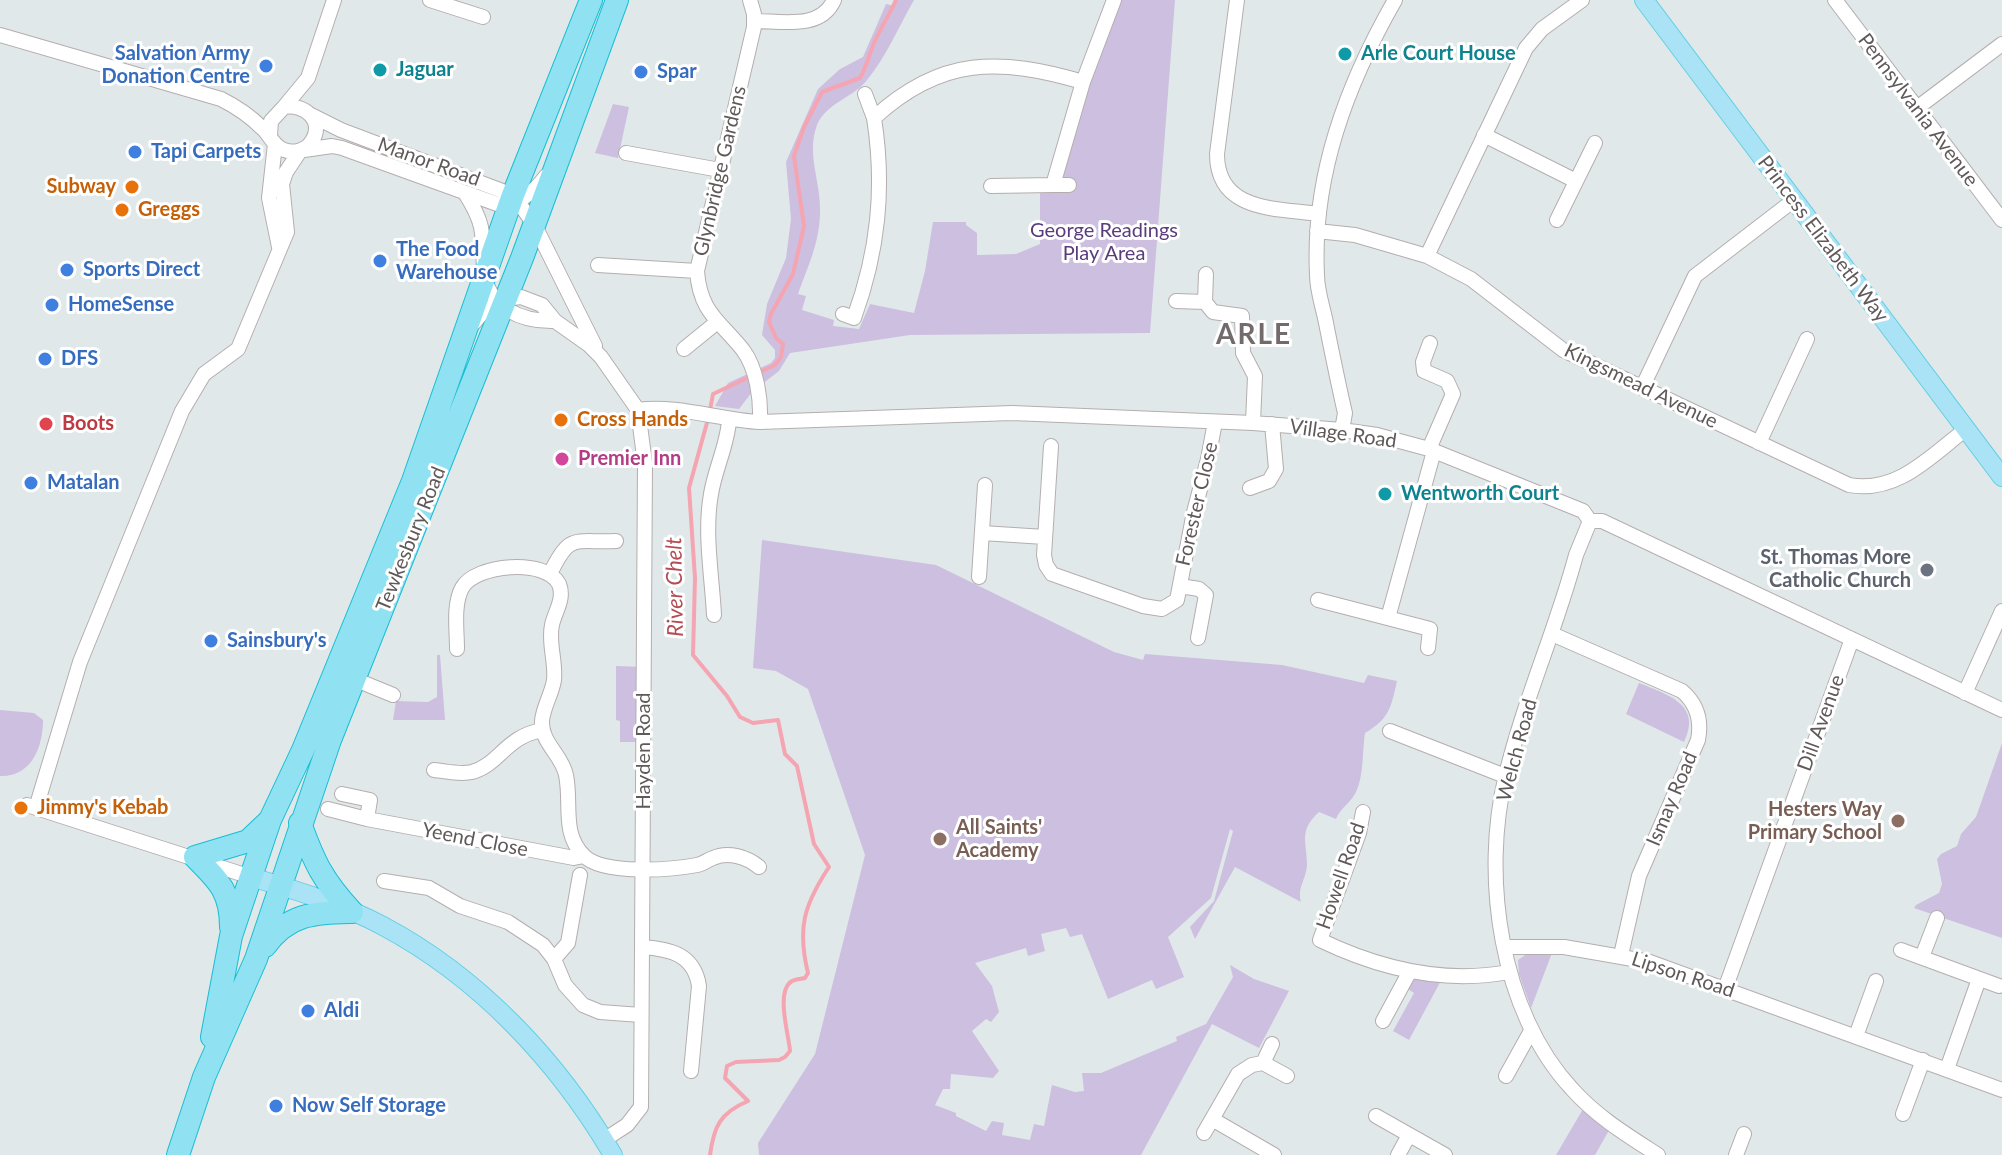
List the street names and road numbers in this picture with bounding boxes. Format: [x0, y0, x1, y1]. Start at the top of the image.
street label: Pennsylvania Avenue [1853, 29, 1983, 191]
street label: Glynbridge Gardens [689, 83, 751, 259]
street label: Manor Road [374, 132, 484, 192]
street label: Princess Elizabeth Way [1753, 151, 1893, 327]
street label: Kingsmead Avenue [1560, 338, 1722, 434]
street label: Village Road [1288, 415, 1398, 453]
street label: Forester Close [1171, 440, 1223, 568]
street label: Tewkesbury Road [371, 463, 451, 615]
street label: Dill Avenue [1793, 672, 1849, 774]
street label: Hayden Road [632, 692, 656, 810]
street label: Welch Road [1492, 696, 1542, 804]
street label: Ismay Road [1641, 748, 1703, 850]
street label: Yeend Close [420, 818, 530, 862]
street label: Howell Road [1312, 820, 1370, 932]
street label: Lipson Road [1628, 947, 1738, 1003]

